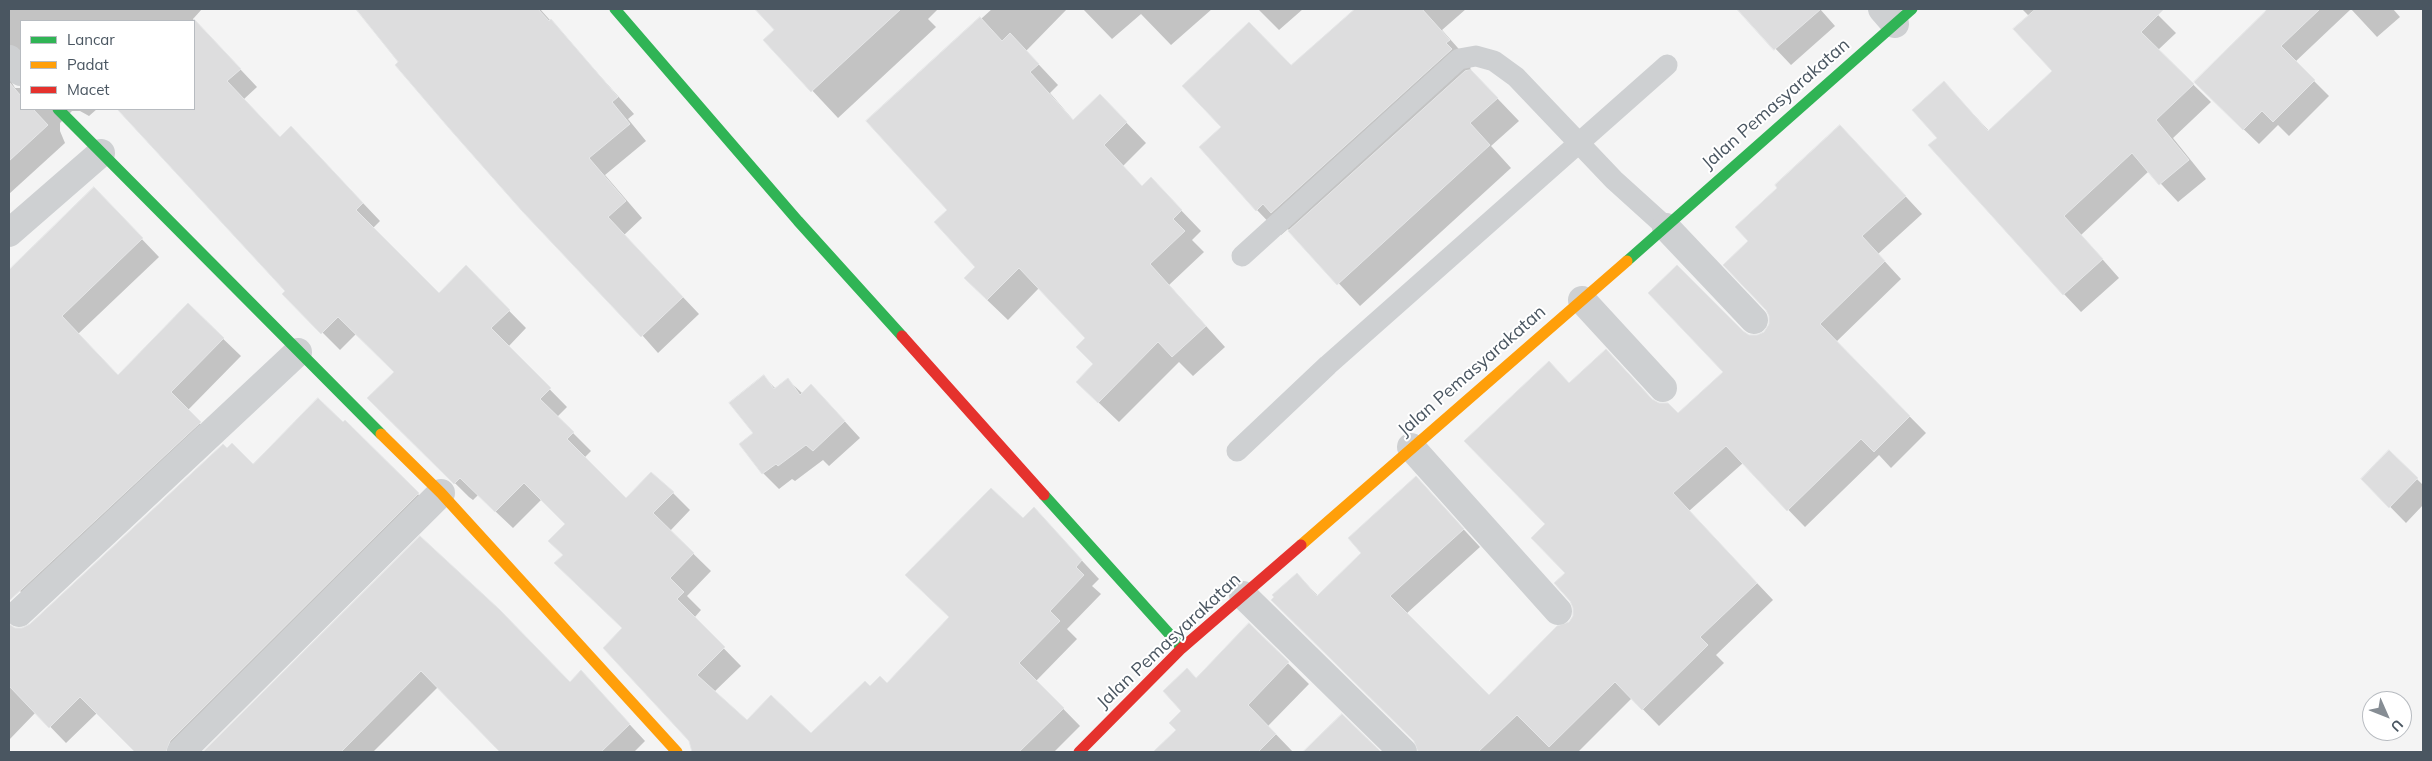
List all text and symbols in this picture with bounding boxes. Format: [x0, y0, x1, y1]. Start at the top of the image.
legend [20, 20, 195, 110]
text: Lancar [67, 30, 115, 49]
street label: Jalan Pemasyarakatan [1698, 34, 1854, 174]
text: Padat [67, 55, 109, 74]
text: Macet [67, 80, 110, 99]
street label: Jalan Pemasyarakatan [1394, 301, 1550, 441]
street label: Jalan Pemasyarakatan [1093, 569, 1245, 713]
north arrow [2362, 691, 2412, 741]
text: U [2387, 716, 2407, 736]

